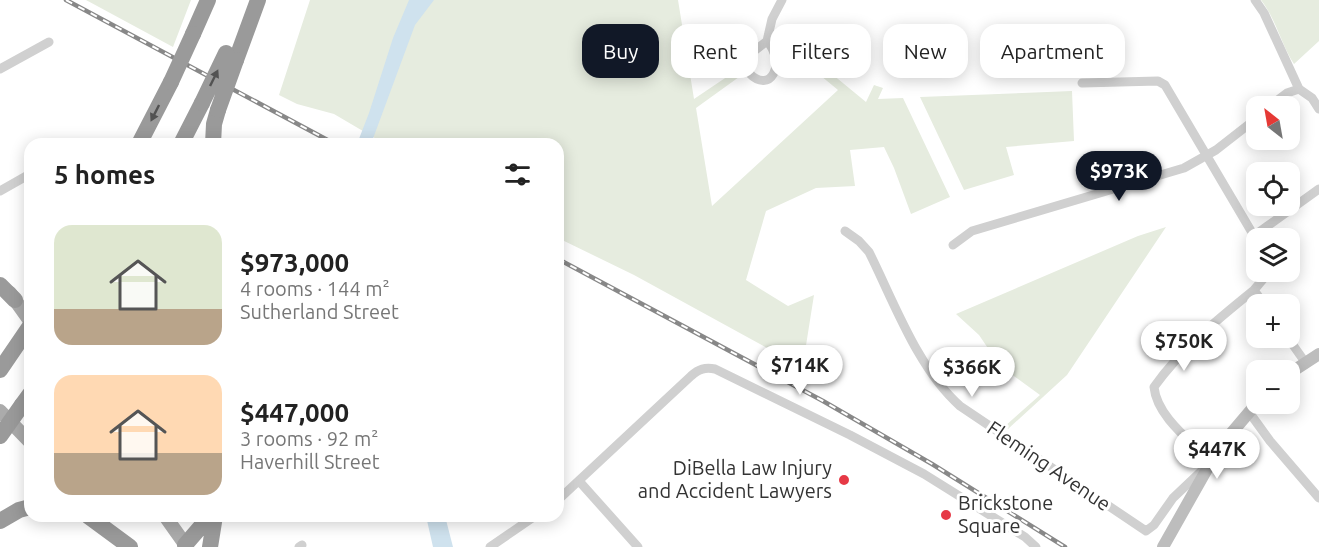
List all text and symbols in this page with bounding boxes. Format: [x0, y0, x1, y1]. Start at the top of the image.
chip: Buy [582, 24, 659, 78]
chip: Rent [671, 24, 758, 78]
chip: Filters [770, 24, 871, 78]
chip: New [883, 24, 968, 78]
chip: Apartment [980, 24, 1125, 78]
one-way arrow [209, 69, 219, 87]
north arrow [1246, 96, 1300, 150]
map controls [1246, 96, 1300, 414]
one-way arrow [150, 105, 160, 122]
pin: $973K [1077, 151, 1161, 202]
icon: filters [501, 158, 534, 191]
text: $973K [1090, 159, 1148, 182]
text: 5 homes [54, 160, 155, 189]
button: locate [1246, 162, 1300, 216]
button: layers [1246, 228, 1300, 282]
text: $973,000 [240, 248, 349, 277]
icon: home [102, 249, 174, 321]
text: 4 rooms · 144 m² [240, 277, 390, 300]
button: + [1246, 294, 1300, 348]
text: Sutherland Street [240, 300, 399, 323]
pin: $750K [1142, 321, 1226, 372]
text: $750K [1155, 329, 1213, 352]
pin: $714K [758, 345, 842, 396]
pin: $366K [930, 347, 1014, 398]
text: $714K [771, 353, 829, 376]
text: $366K [943, 355, 1001, 378]
button: − [1246, 360, 1300, 414]
text: $447,000 [240, 398, 349, 427]
icon: home [102, 399, 174, 471]
street label: Fleming Avenue [983, 416, 1115, 515]
text: 3 rooms · 92 m² [240, 427, 378, 450]
pin: $447K [1175, 429, 1259, 480]
text: $447K [1188, 437, 1246, 460]
text: Haverhill Street [240, 450, 380, 473]
place label: DiBella Law Injury and Accident Lawyers [638, 456, 832, 502]
marker: DiBella Law Injury and Accident Lawyers [837, 473, 851, 487]
place label: Brickstone Square [958, 491, 1053, 537]
marker: Brickstone Square [939, 508, 953, 522]

